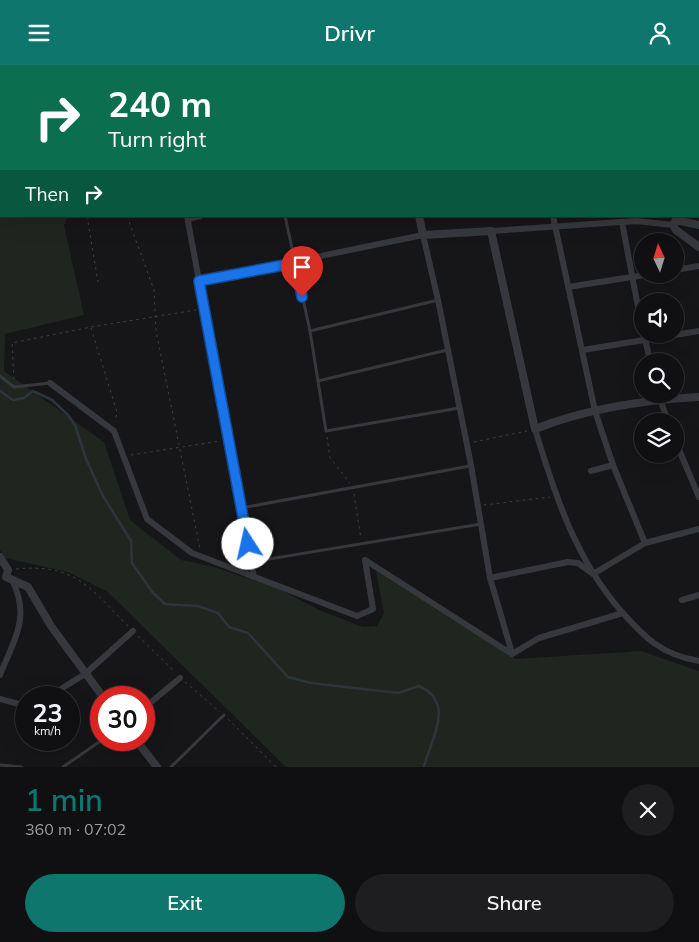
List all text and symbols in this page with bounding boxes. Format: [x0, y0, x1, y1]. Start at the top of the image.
icon: menu [25, 19, 53, 47]
text: Drivr [324, 19, 375, 47]
icon: person [646, 19, 674, 47]
text: 240 m [108, 82, 212, 126]
icon: right [25, 85, 90, 150]
text: Turn right [108, 125, 206, 153]
icon: right [79, 180, 107, 208]
text: Then [25, 182, 69, 206]
north arrow [634, 233, 684, 283]
map controls [634, 233, 684, 463]
pin [281, 246, 323, 297]
icon: arrive [288, 253, 316, 281]
button: sound [634, 293, 684, 343]
button: search [634, 353, 684, 403]
button: layers [634, 413, 684, 463]
position arrow [221, 517, 273, 569]
speed limit sign: 30 [90, 686, 155, 751]
text: 23 [32, 697, 63, 728]
text: km/h [34, 723, 61, 738]
text: 1 min [25, 781, 103, 819]
button: close [622, 784, 674, 836]
text: 360 m · 07:02 [25, 819, 126, 839]
button: Exit [25, 874, 345, 932]
button: Share [355, 874, 674, 932]

